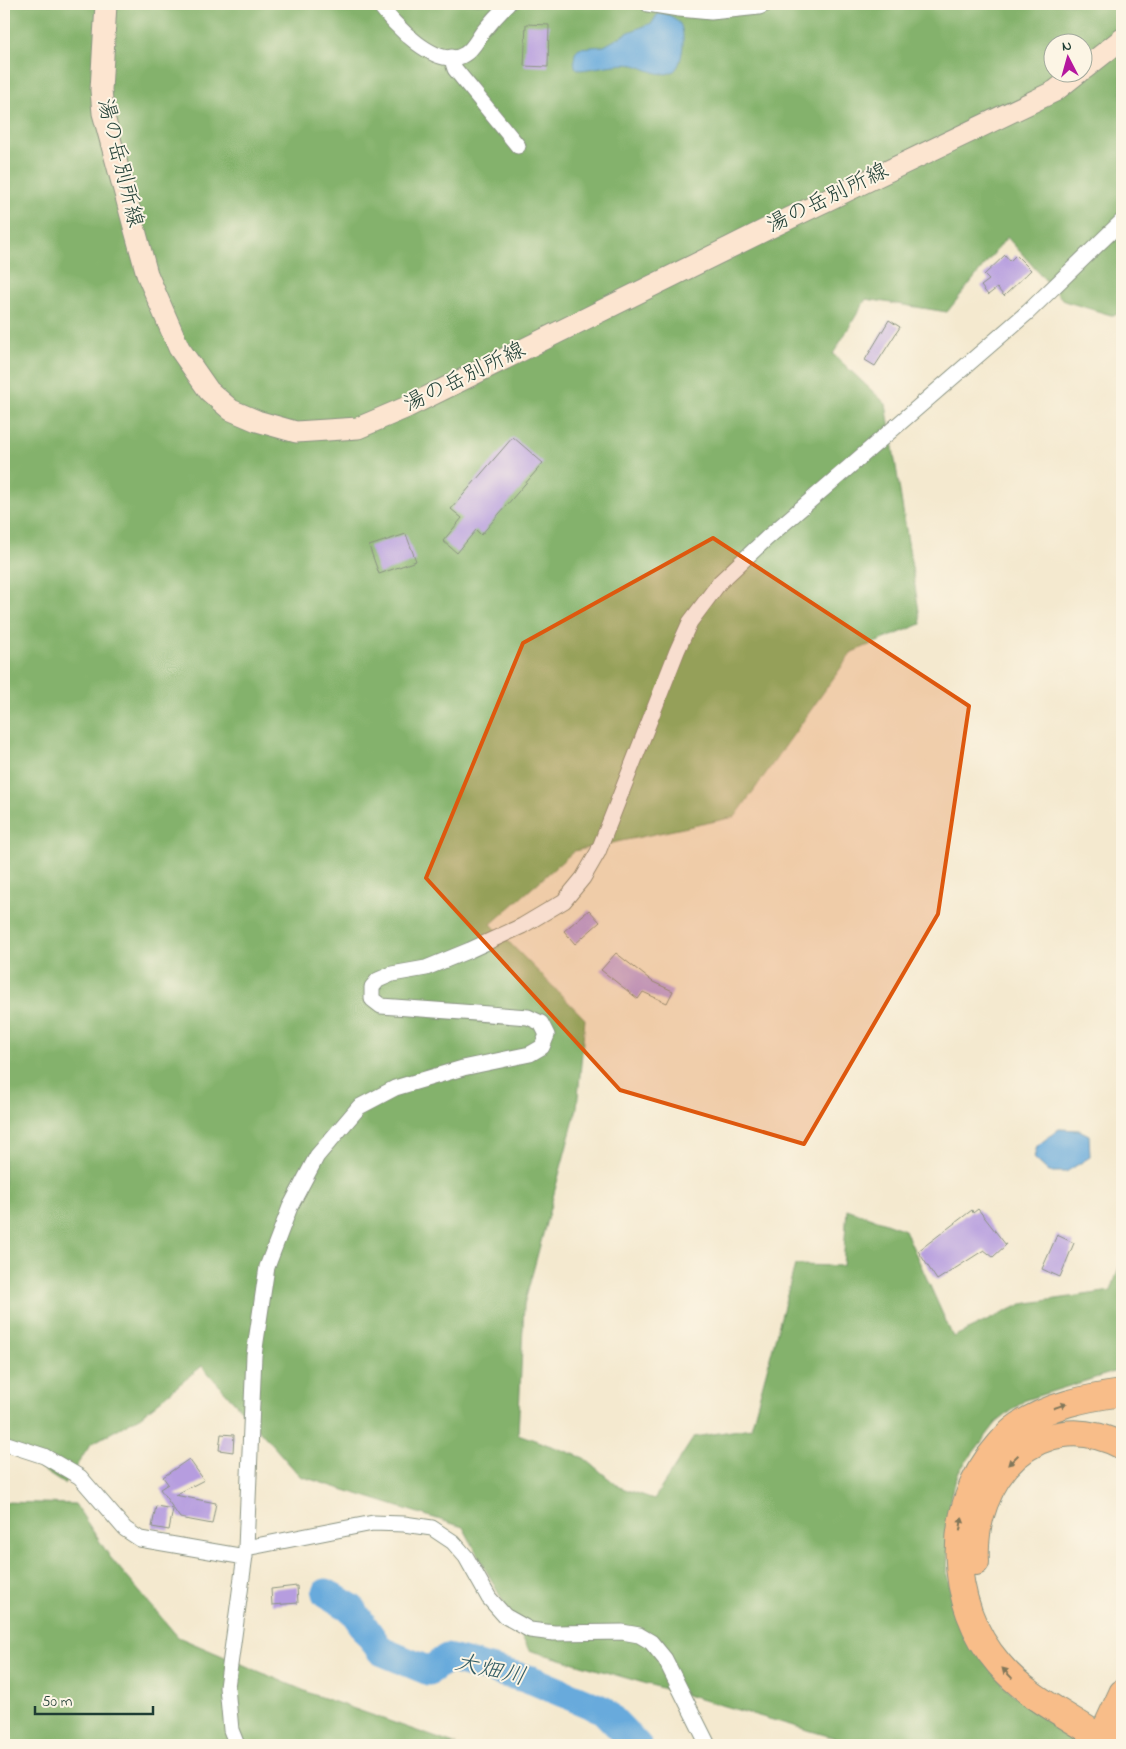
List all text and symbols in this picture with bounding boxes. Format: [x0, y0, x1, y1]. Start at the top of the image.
north arrow [1044, 32, 1094, 82]
text: N [1061, 36, 1073, 57]
street label: 湯の岳別所線 [88, 95, 150, 231]
street label: 湯の岳別所線 [762, 156, 894, 242]
street label: 湯の岳別所線 [399, 335, 531, 421]
one-way arrow [1053, 1402, 1068, 1410]
one-way arrow [1008, 1454, 1020, 1466]
one-way arrow [957, 1515, 965, 1531]
water label: 大畑川 [451, 1646, 529, 1696]
one-way arrow [1002, 1667, 1014, 1679]
scale bar [35, 1684, 152, 1716]
text: 50 m [42, 1691, 73, 1713]

